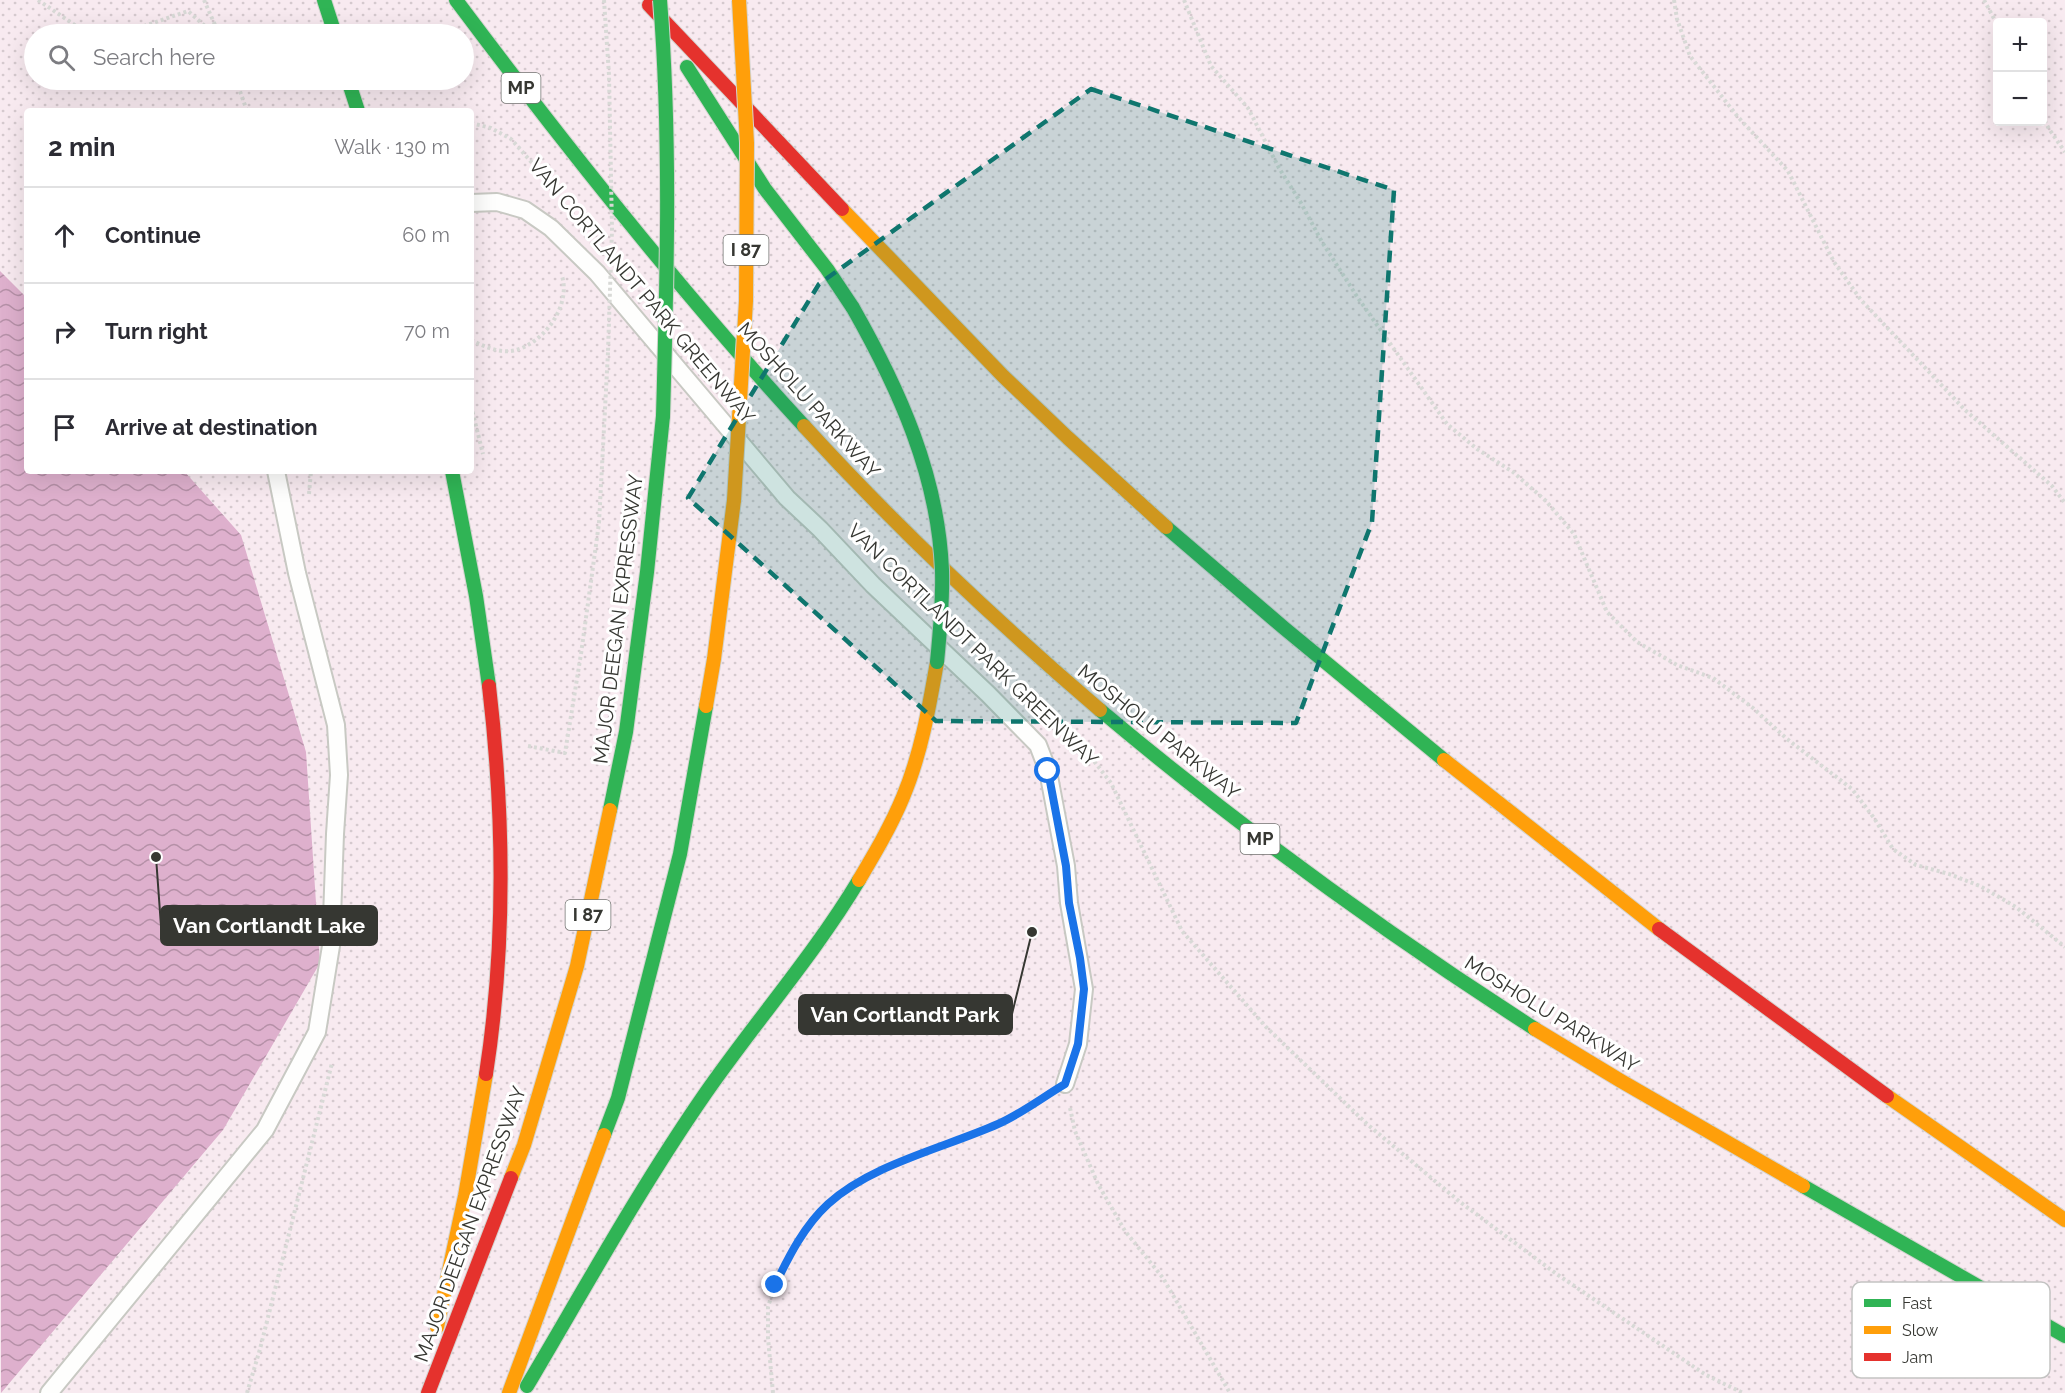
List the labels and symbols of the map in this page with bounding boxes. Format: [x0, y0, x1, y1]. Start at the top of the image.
road number: MP [502, 73, 540, 103]
street label: VAN CORTLANDT PARK GREENWAY [524, 153, 760, 429]
road number: I 87 [724, 235, 768, 265]
street label: MOSHOLU PARKWAY [733, 317, 885, 483]
street label: MAJOR DEEGAN EXPRESSWAY [588, 473, 648, 765]
street label: VAN CORTLANDT PARK GREENWAY [843, 519, 1103, 771]
street label: MOSHOLU PARKWAY [1073, 659, 1245, 805]
route start [1034, 757, 1060, 783]
road number: MP [1240, 824, 1280, 854]
road number: I 87 [566, 900, 610, 930]
callout: Van Cortlandt Lake [161, 906, 377, 945]
text: Van Cortlandt Lake [173, 913, 365, 938]
street label: MOSHOLU PARKWAY [1460, 950, 1644, 1078]
callout: Van Cortlandt Park [799, 995, 1012, 1034]
text: Van Cortlandt Park [811, 1002, 1000, 1027]
street label: MAJOR DEEGAN EXPRESSWAY [409, 1083, 531, 1365]
route end [761, 1271, 787, 1297]
legend [1852, 1282, 2050, 1378]
text: Fast [1902, 1294, 1933, 1313]
text: Slow [1902, 1321, 1938, 1340]
text: Jam [1902, 1348, 1933, 1367]

